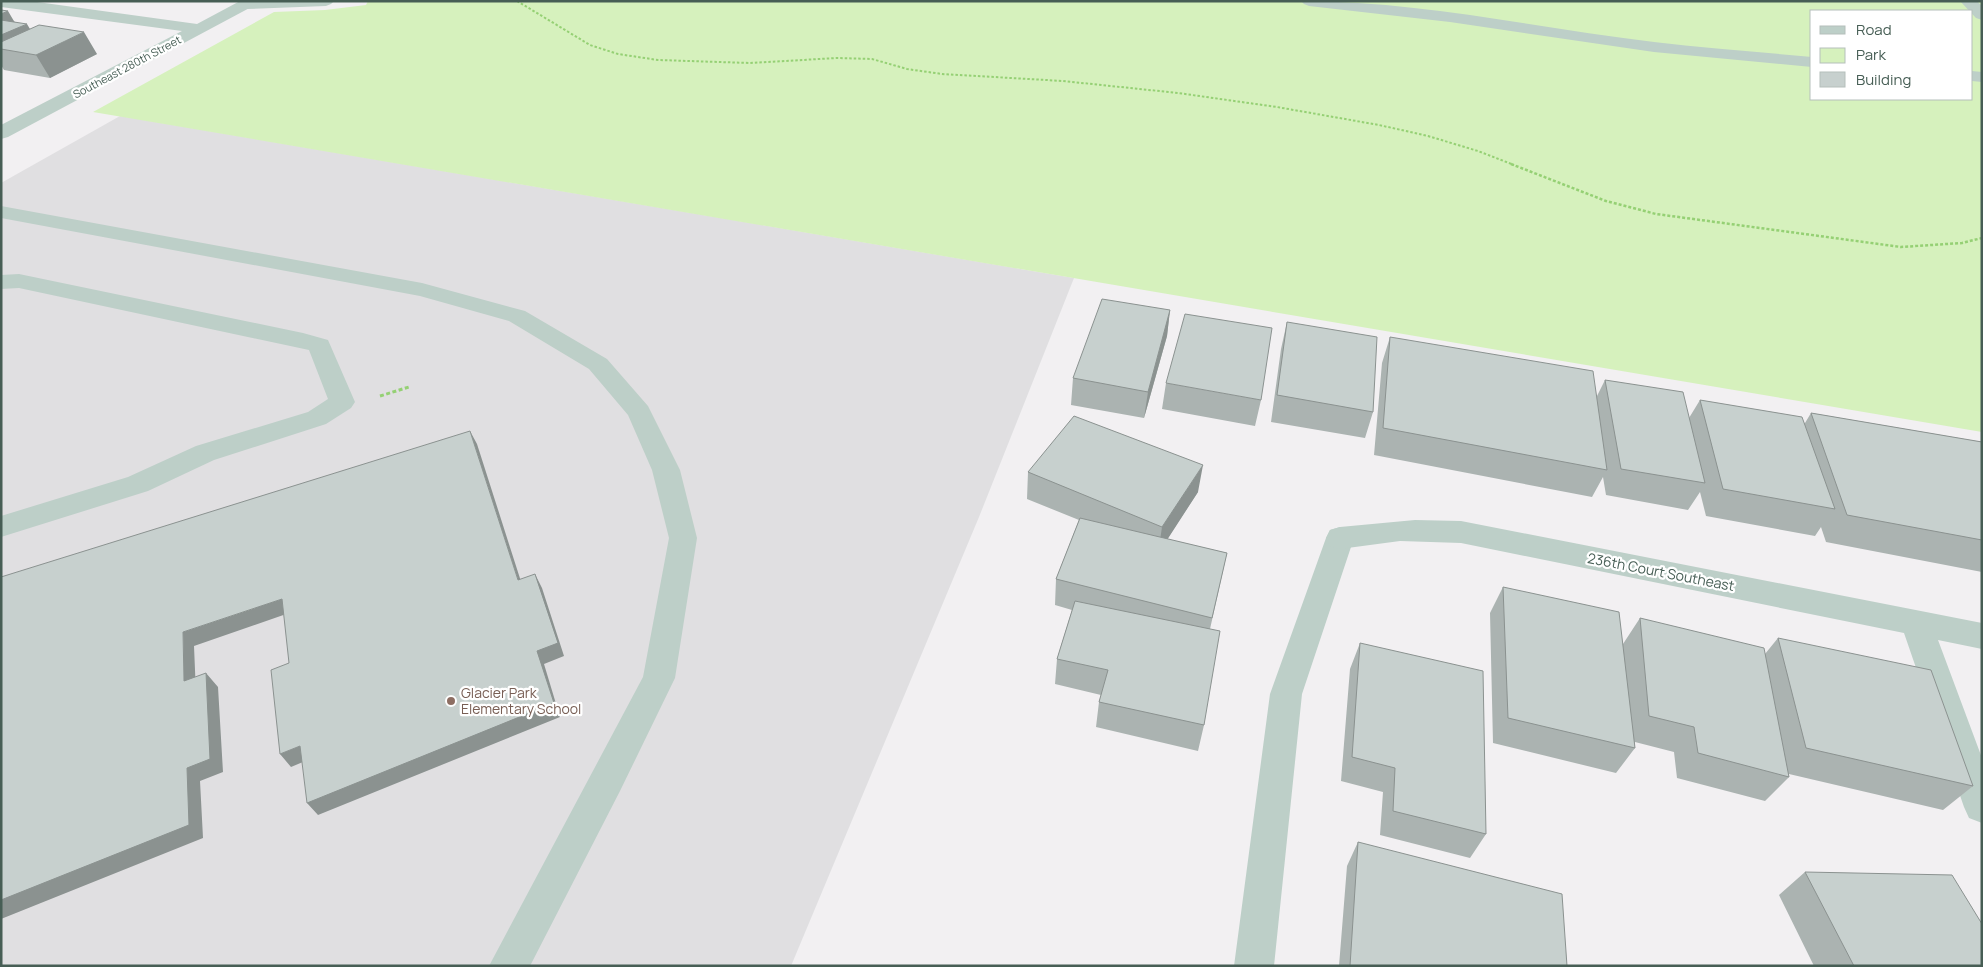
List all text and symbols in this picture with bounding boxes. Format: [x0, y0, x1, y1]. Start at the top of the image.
legend [1810, 10, 1973, 100]
text: Road [1856, 19, 1892, 40]
street label: Southeast 280th Street [70, 32, 183, 101]
text: Park [1856, 44, 1886, 65]
text: Building [1856, 69, 1911, 90]
street label: 236th Court Southeast [1586, 548, 1736, 595]
place label: Glacier Park Elementary School [461, 683, 581, 718]
marker: Glacier Park Elementary School [445, 695, 457, 707]

